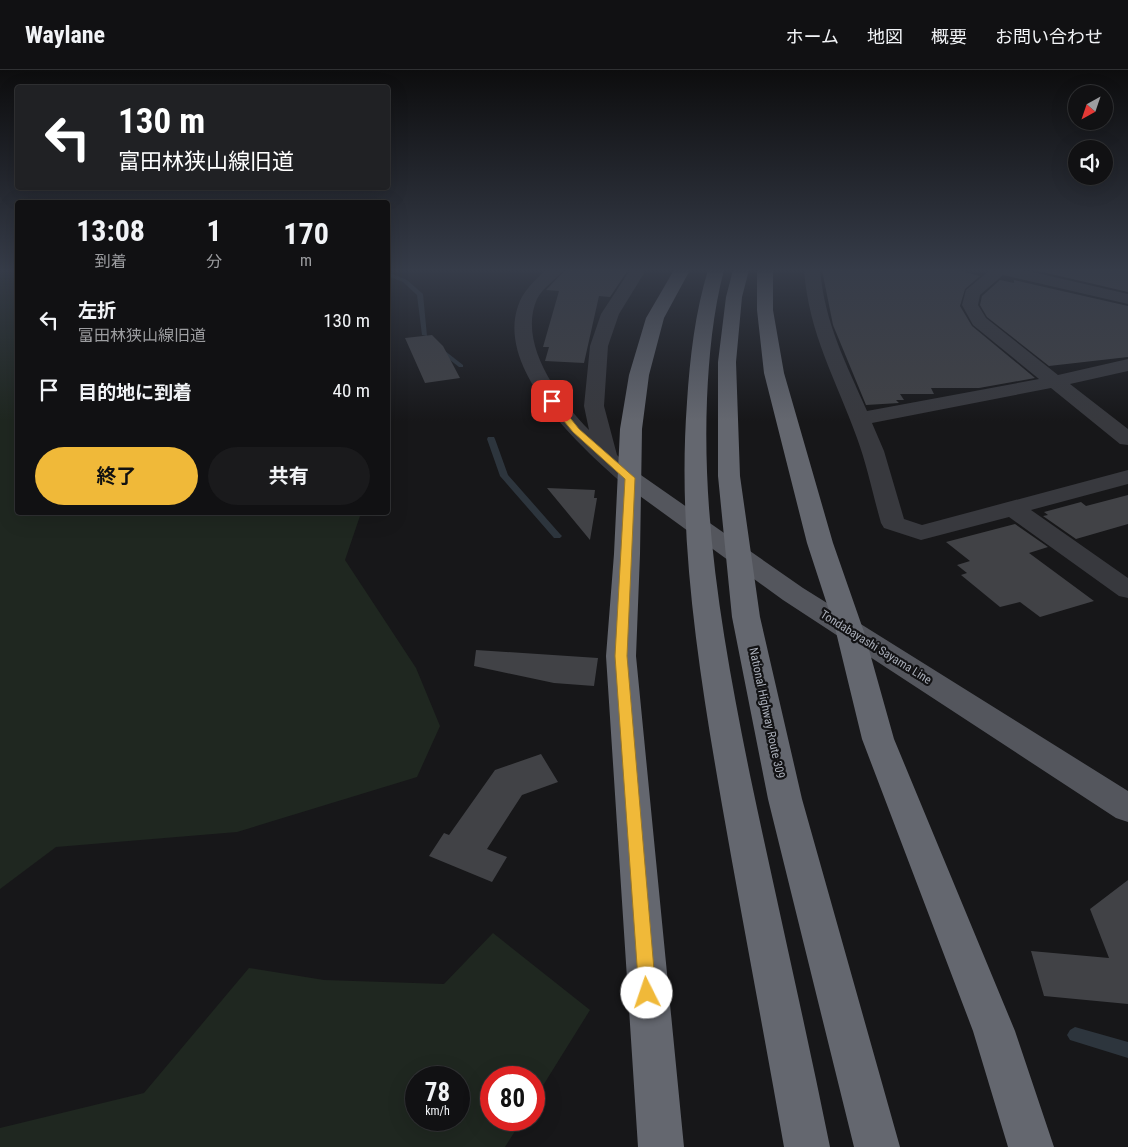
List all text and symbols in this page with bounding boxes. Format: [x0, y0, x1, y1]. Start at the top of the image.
text: Waylane [25, 21, 105, 49]
text: ホーム [786, 26, 839, 47]
text: 地図 [867, 26, 903, 47]
text: 概要 [931, 26, 967, 47]
text: お問い合わせ [995, 26, 1103, 47]
north arrow [1068, 85, 1112, 130]
map controls [1068, 85, 1113, 185]
text: 130 m [118, 101, 205, 142]
icon: left [35, 105, 100, 170]
button: sound [1068, 140, 1113, 185]
text: 富田林狭山線旧道 [118, 149, 294, 174]
text: 13:08 [76, 213, 145, 248]
text: 1 [207, 213, 222, 248]
text: 170 [283, 216, 329, 251]
text: m [300, 251, 312, 270]
text: 到着 [95, 252, 127, 271]
text: 分 [206, 252, 222, 271]
text: 左折 [78, 299, 116, 322]
icon: left [35, 306, 63, 334]
text: 130 m [323, 309, 370, 332]
text: 富田林狭山線旧道 [78, 326, 206, 345]
icon: arrive [35, 376, 63, 404]
text: 40 m [333, 379, 370, 402]
pin [531, 380, 573, 422]
text: 目的地に到着 [78, 381, 192, 404]
icon: arrive [538, 387, 566, 415]
button: 終了 [35, 447, 198, 505]
button: 共有 [208, 447, 370, 505]
street label: Tondabayashi Sayama Line [818, 607, 934, 687]
street label: National Highway Route 309 [746, 646, 788, 780]
position arrow [620, 966, 672, 1018]
speed limit sign: 80 [480, 1066, 545, 1131]
text: 78 [425, 1078, 450, 1107]
text: km/h [425, 1104, 450, 1118]

